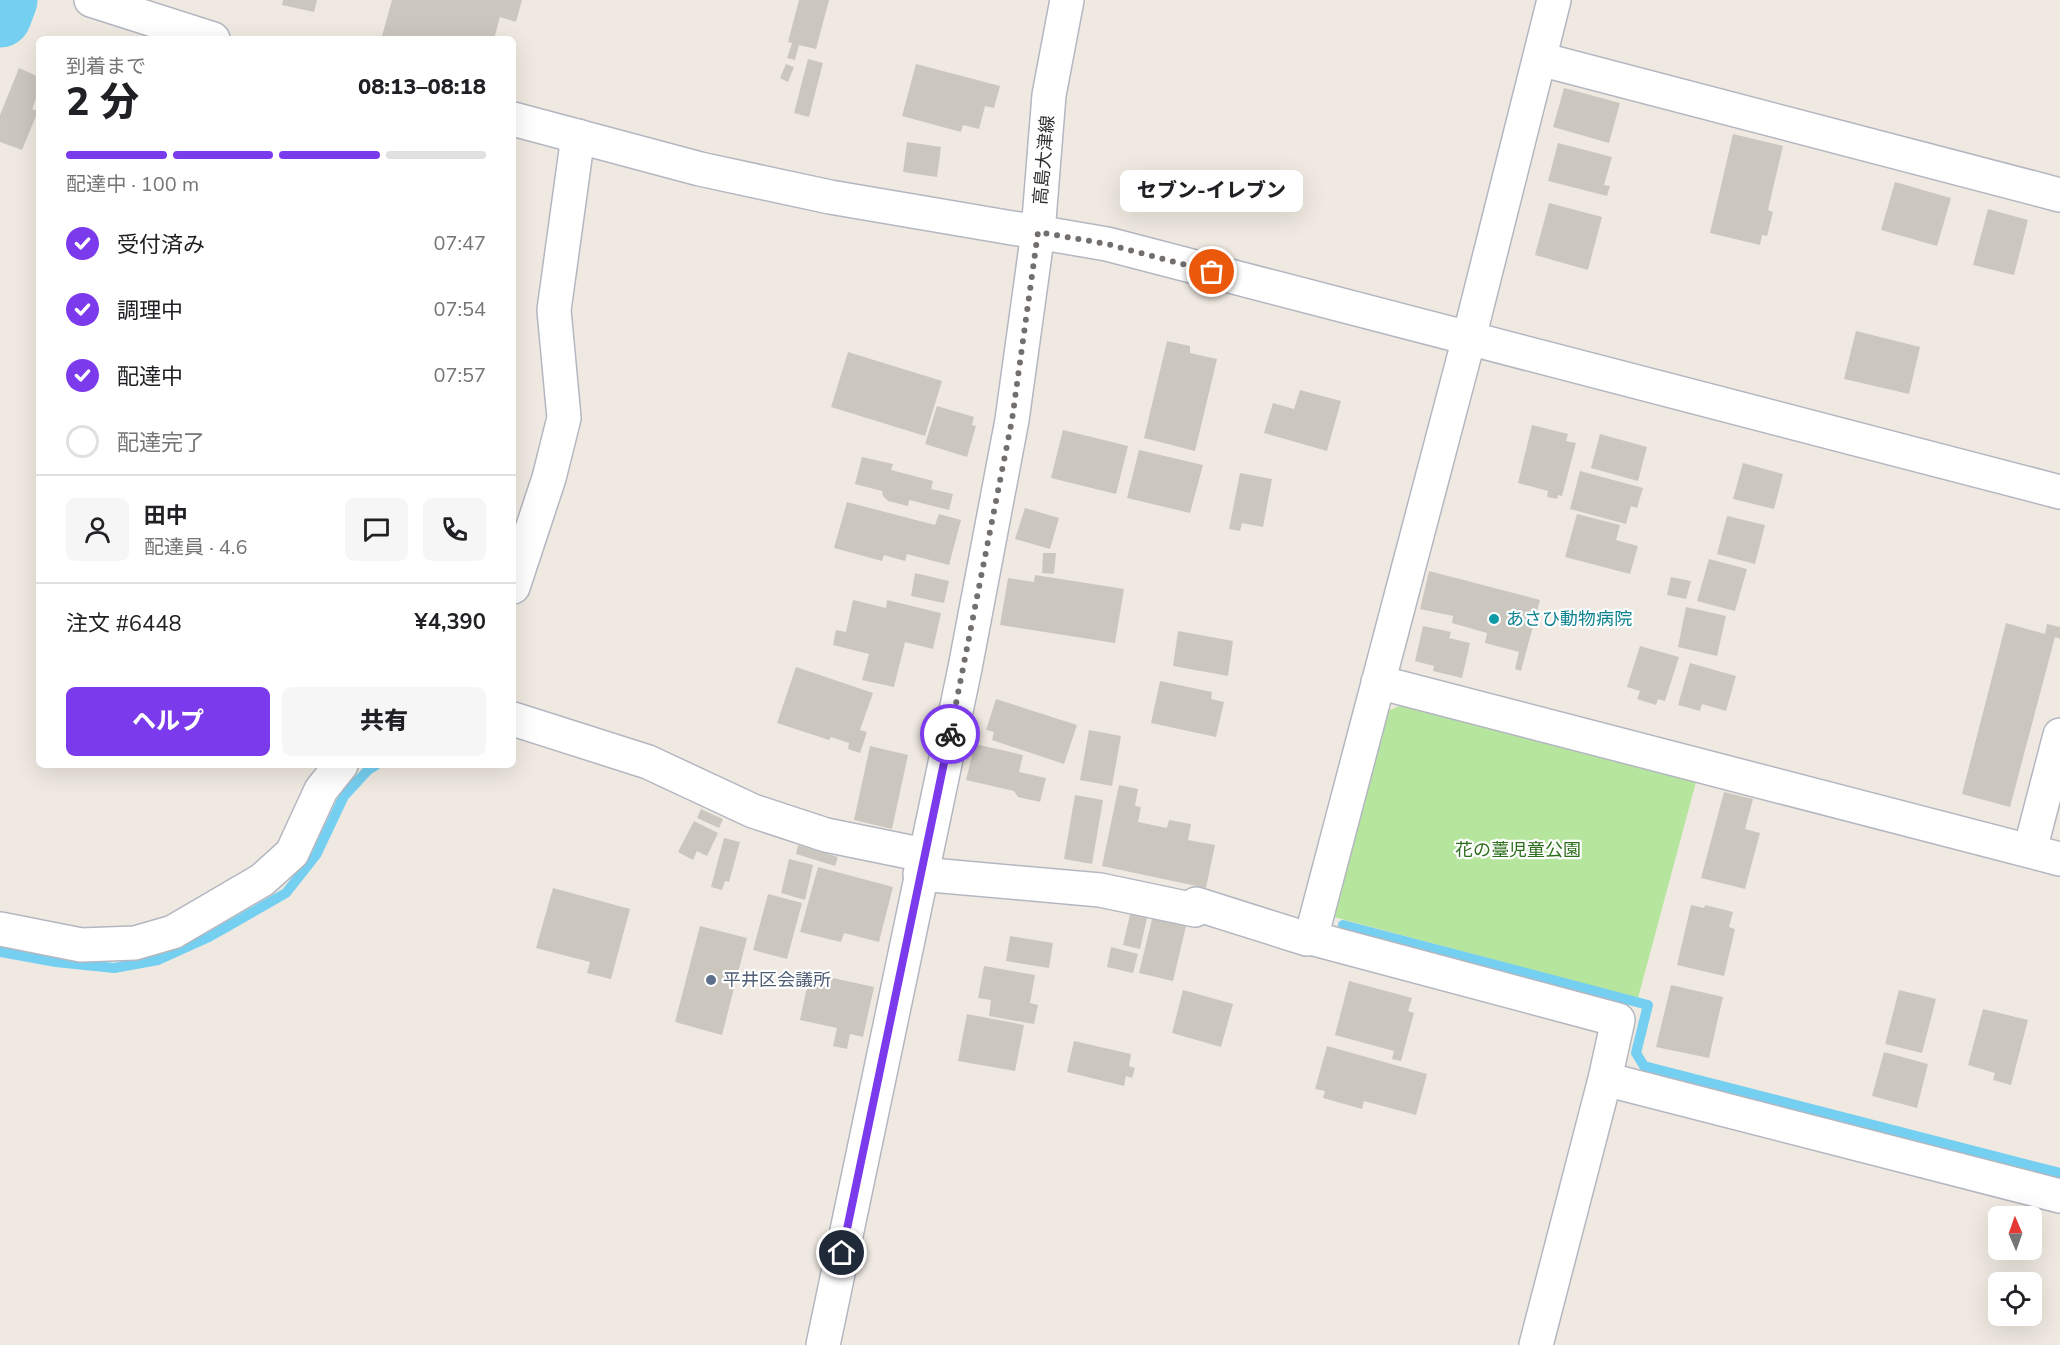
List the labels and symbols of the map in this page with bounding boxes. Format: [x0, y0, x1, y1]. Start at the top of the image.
street label: 高島大津線 [1028, 114, 1060, 206]
callout: セブン-イレブン [1120, 170, 1304, 212]
pin [1186, 246, 1237, 297]
place label: あさひ動物病院 [1506, 607, 1632, 631]
marker: あさひ動物病院 [1487, 612, 1501, 626]
courier [920, 704, 980, 764]
park label: 花の薹児童公園 [1455, 838, 1581, 862]
place label: 平井区会議所 [723, 968, 831, 992]
marker: 平井区会議所 [704, 973, 718, 987]
north arrow [1988, 1206, 2042, 1260]
pin [816, 1227, 867, 1278]

